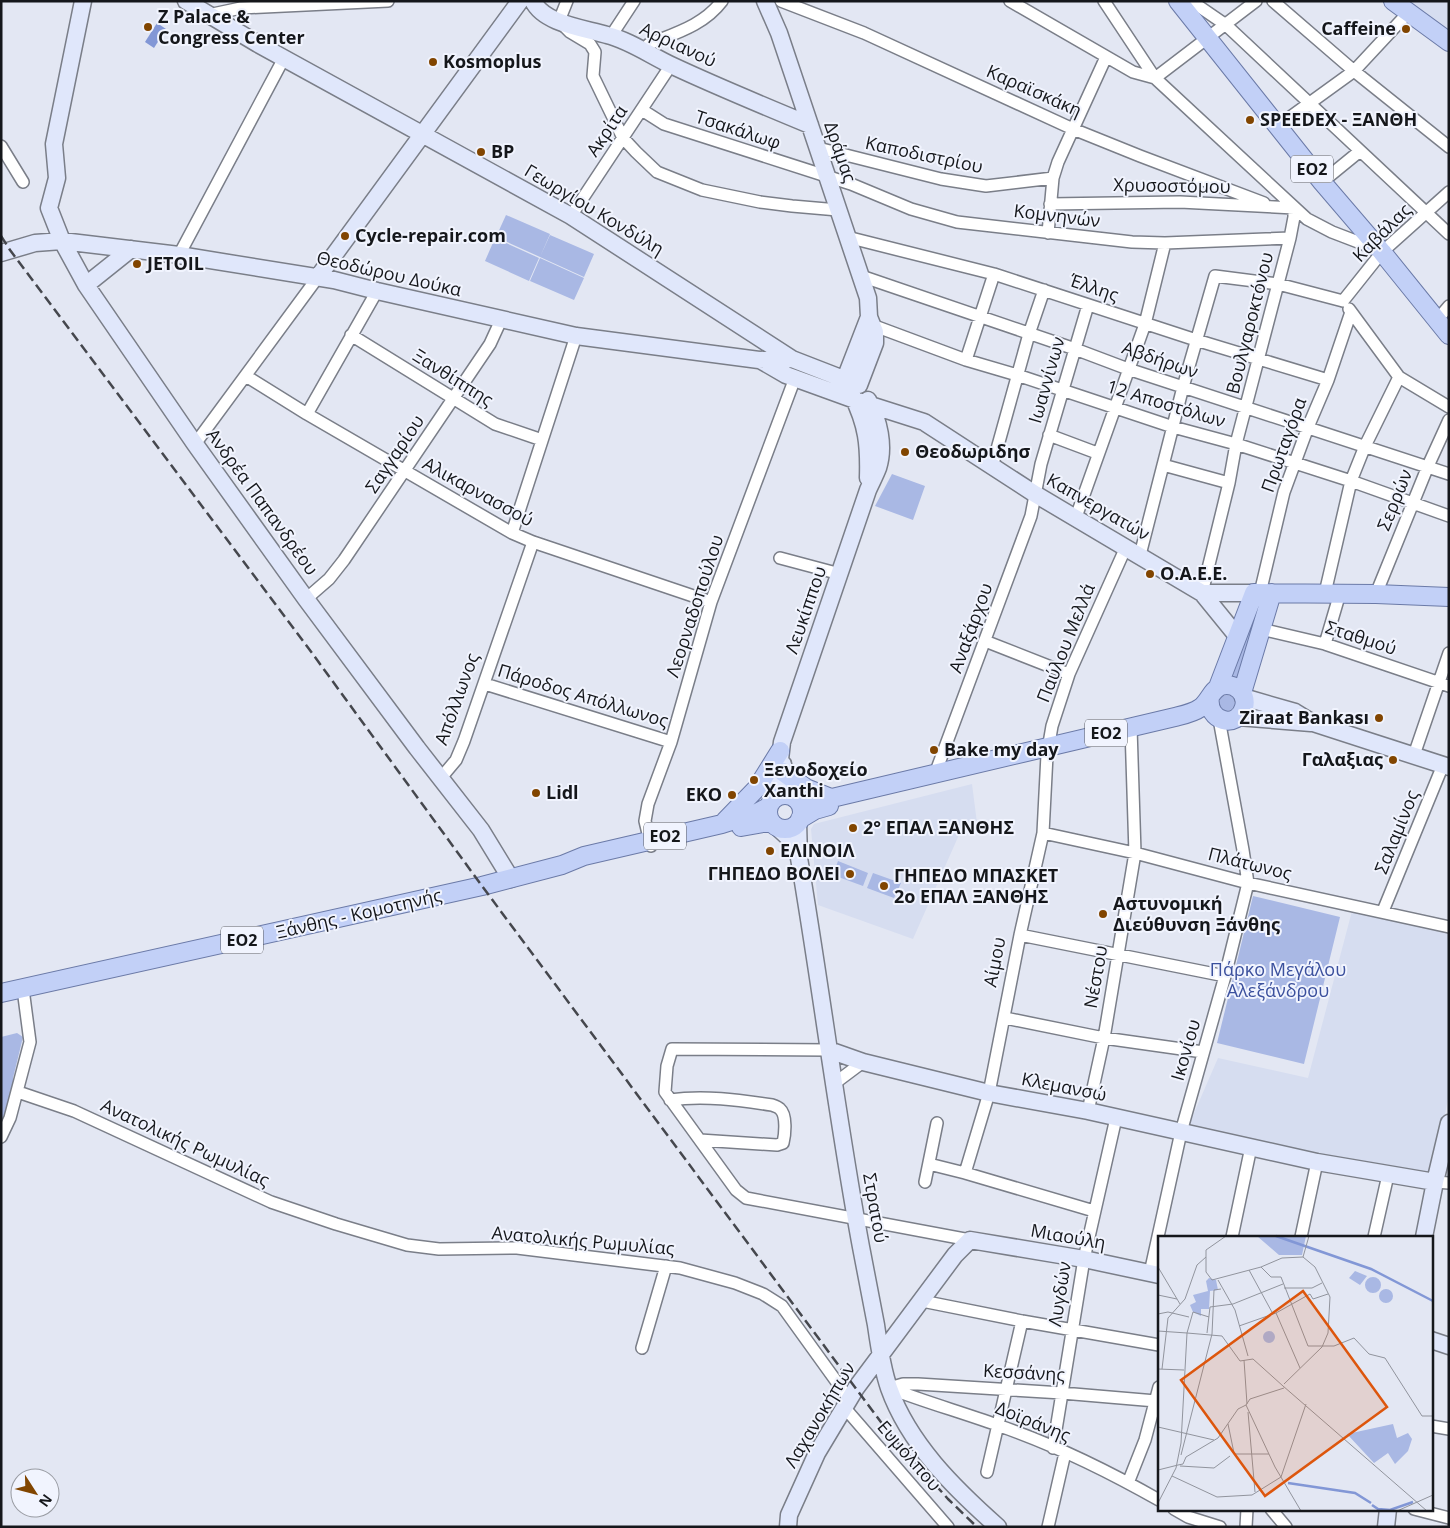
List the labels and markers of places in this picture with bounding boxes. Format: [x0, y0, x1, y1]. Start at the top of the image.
place label: Z Palace & Congress Center [158, 4, 305, 49]
place label: Caffeine [1321, 16, 1396, 40]
marker: Z Palace & Congress Center [142, 21, 154, 33]
marker: Caffeine [1400, 23, 1412, 35]
place label: Kosmoplus [443, 49, 542, 73]
marker: Kosmoplus [427, 56, 439, 68]
place label: SPEEDEX - ΞΑΝΘΗ [1260, 107, 1417, 131]
marker: SPEEDEX - ΞΑΝΘΗ [1244, 114, 1256, 126]
place label: BP [491, 139, 514, 163]
marker: BP [475, 146, 487, 158]
place label: Cycle-repair.com [355, 223, 506, 247]
marker: Cycle-repair.com [339, 230, 351, 242]
place label: JETOIL [145, 251, 204, 275]
marker: JETOIL [131, 258, 143, 270]
place label: Θεοδωριδησ [915, 439, 1031, 463]
marker: Θεοδωριδησ [899, 446, 911, 458]
place label: Ο.Α.Ε.Ε. [1160, 561, 1227, 585]
marker: Ο.Α.Ε.Ε. [1144, 568, 1156, 580]
place label: Ziraat Bankası [1239, 705, 1369, 729]
marker: Ziraat Bankası [1373, 712, 1385, 724]
place label: Bake my day [944, 737, 1059, 761]
marker: Bake my day [928, 744, 940, 756]
place label: Γαλαξιας [1302, 747, 1383, 771]
marker: Γαλαξιας [1387, 754, 1399, 766]
place label: Ξενοδοχείο Xanthi [764, 757, 868, 802]
marker: Ξενοδοχείο Xanthi [748, 774, 760, 786]
place label: Lidl [546, 780, 579, 804]
place label: ΕΚΟ [686, 782, 722, 806]
marker: Lidl [530, 787, 542, 799]
marker: ΕΚΟ [726, 789, 738, 801]
place label: 2° ΕΠΑΛ ΞΑΝΘΗΣ [863, 815, 1014, 839]
marker: 2° ΕΠΑΛ ΞΑΝΘΗΣ [847, 822, 859, 834]
place label: ΕΛΙΝΟΙΛ [780, 838, 855, 862]
marker: ΕΛΙΝΟΙΛ [764, 845, 776, 857]
place label: ΓΗΠΕΔΟ ΒΟΛΕΙ [708, 861, 840, 885]
place label: ΓΗΠΕΔΟ ΜΠΑΣΚΕΤ 2ο ΕΠΑΛ ΞΑΝΘΗΣ [894, 863, 1059, 908]
marker: ΓΗΠΕΔΟ ΒΟΛΕΙ [844, 868, 856, 880]
marker: ΓΗΠΕΔΟ ΜΠΑΣΚΕΤ 2ο ΕΠΑΛ ΞΑΝΘΗΣ [878, 880, 890, 892]
place label: Αστυνομική Διεύθυνση Ξάνθης [1113, 891, 1280, 936]
marker: Αστυνομική Διεύθυνση Ξάνθης [1097, 908, 1109, 920]

